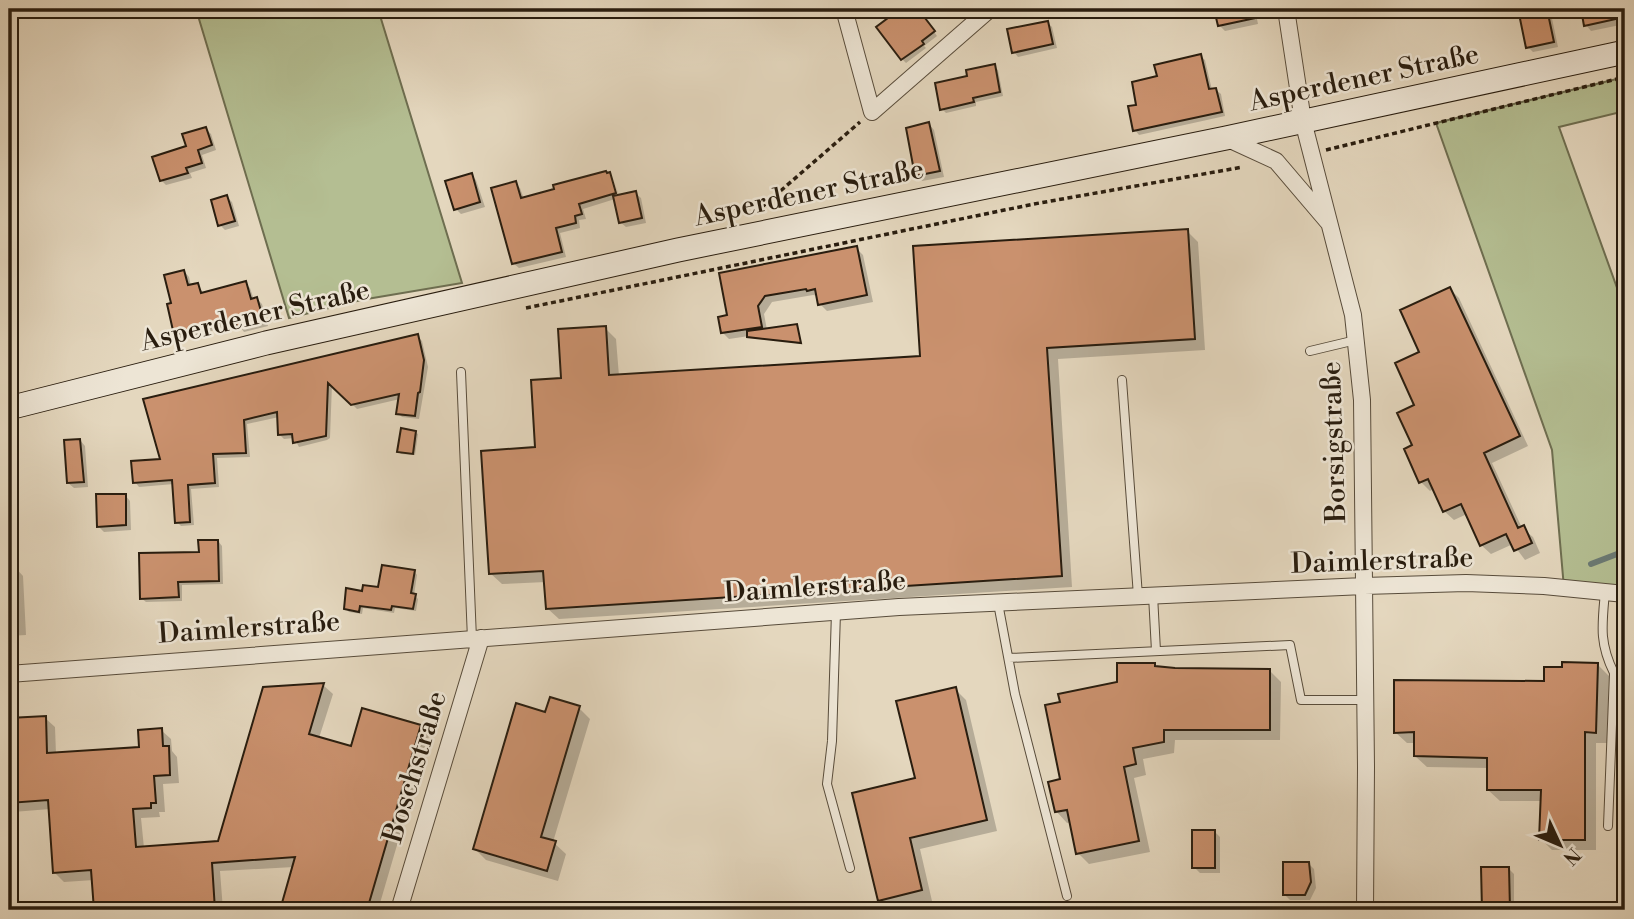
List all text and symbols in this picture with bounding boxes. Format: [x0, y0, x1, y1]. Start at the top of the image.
street label: Asperdener Straße [1245, 37, 1482, 120]
street label: Asperdener Straße [690, 152, 927, 235]
street label: Asperdener Straße [136, 273, 373, 360]
street label: Borsigstraße [1314, 360, 1354, 525]
street label: Daimlerstraße [1290, 540, 1474, 582]
street label: Daimlerstraße [723, 563, 907, 611]
street label: Daimlerstraße [157, 604, 341, 652]
street label: Boschstraße [375, 687, 455, 848]
north arrow [1526, 810, 1596, 880]
text: N [1558, 842, 1585, 870]

